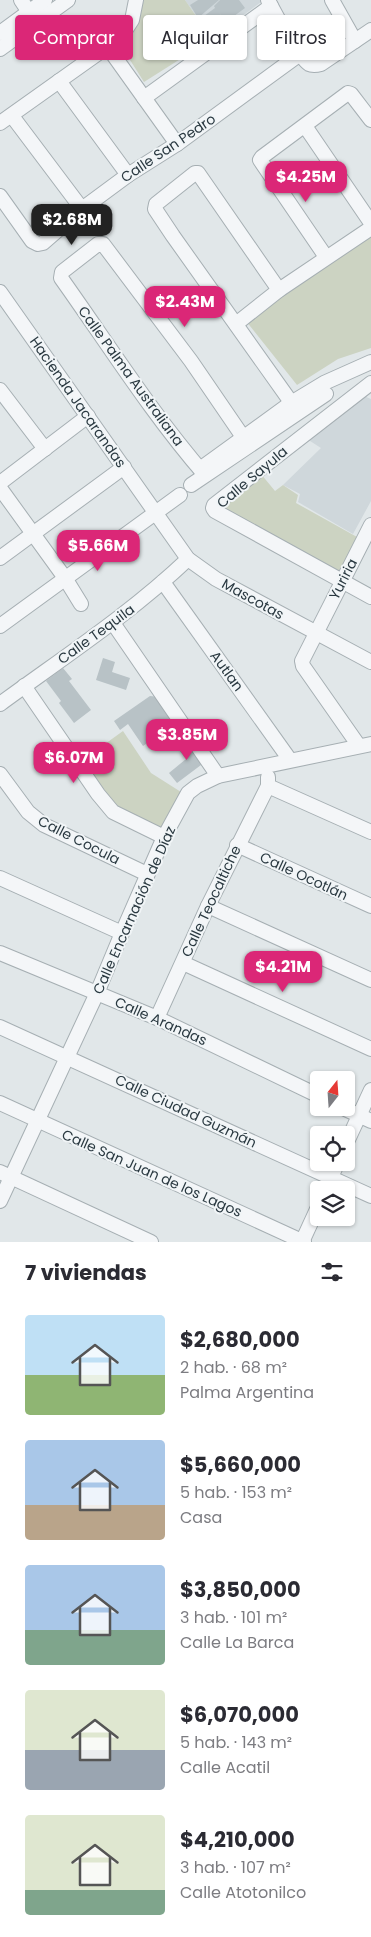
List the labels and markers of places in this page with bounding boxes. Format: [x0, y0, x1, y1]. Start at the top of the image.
pin: $4.25M [265, 160, 347, 203]
pin: $2.68M [31, 204, 113, 246]
pin: $2.43M [144, 286, 226, 328]
pin: $5.66M [57, 530, 139, 572]
pin: $3.85M [146, 718, 228, 761]
pin: $6.07M [33, 742, 115, 784]
pin: $4.21M [242, 950, 324, 993]

